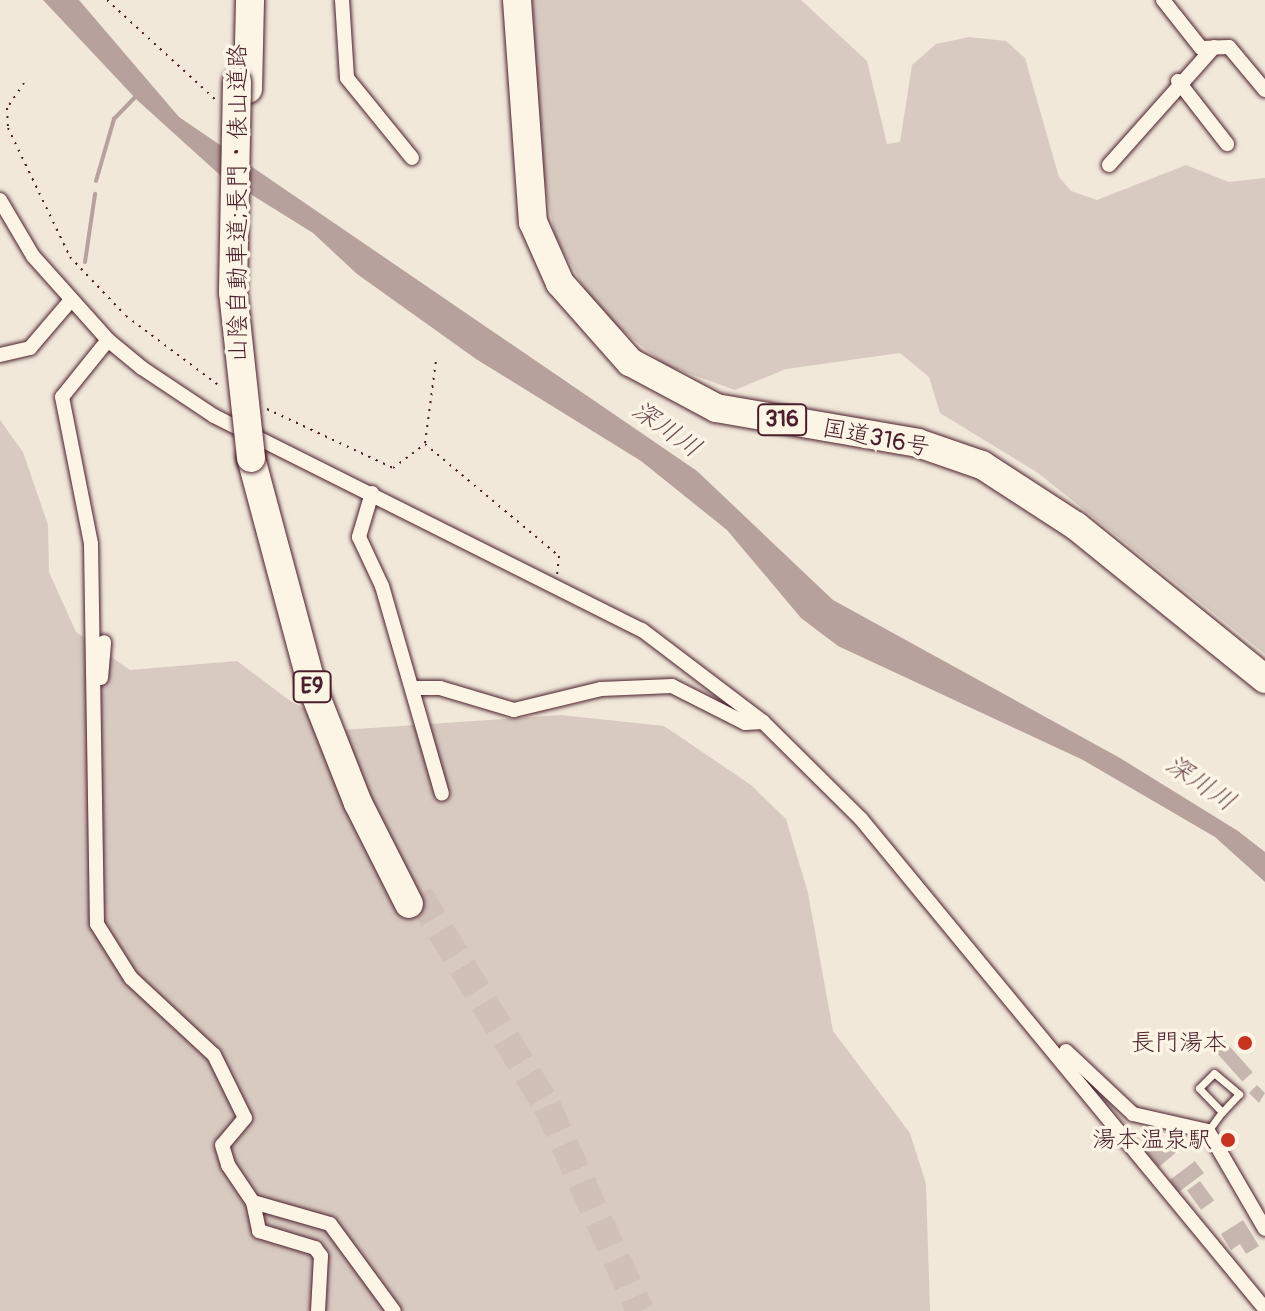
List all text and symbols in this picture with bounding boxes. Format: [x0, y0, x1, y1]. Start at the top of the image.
street label: 山陰自動車道;長門・俵山道路 [224, 44, 252, 362]
water label: 深川川 [625, 395, 707, 465]
road number: 316 [756, 402, 808, 438]
street label: 国道316号 [820, 413, 932, 463]
road number: E9 [292, 669, 332, 705]
water label: 深川川 [1159, 749, 1241, 819]
place label: 長門湯本 [1131, 1029, 1227, 1057]
marker: 長門湯本 [1234, 1032, 1256, 1054]
place label: 湯本温泉駅 [1092, 1126, 1212, 1154]
marker: 湯本温泉駅 [1219, 1131, 1237, 1149]

